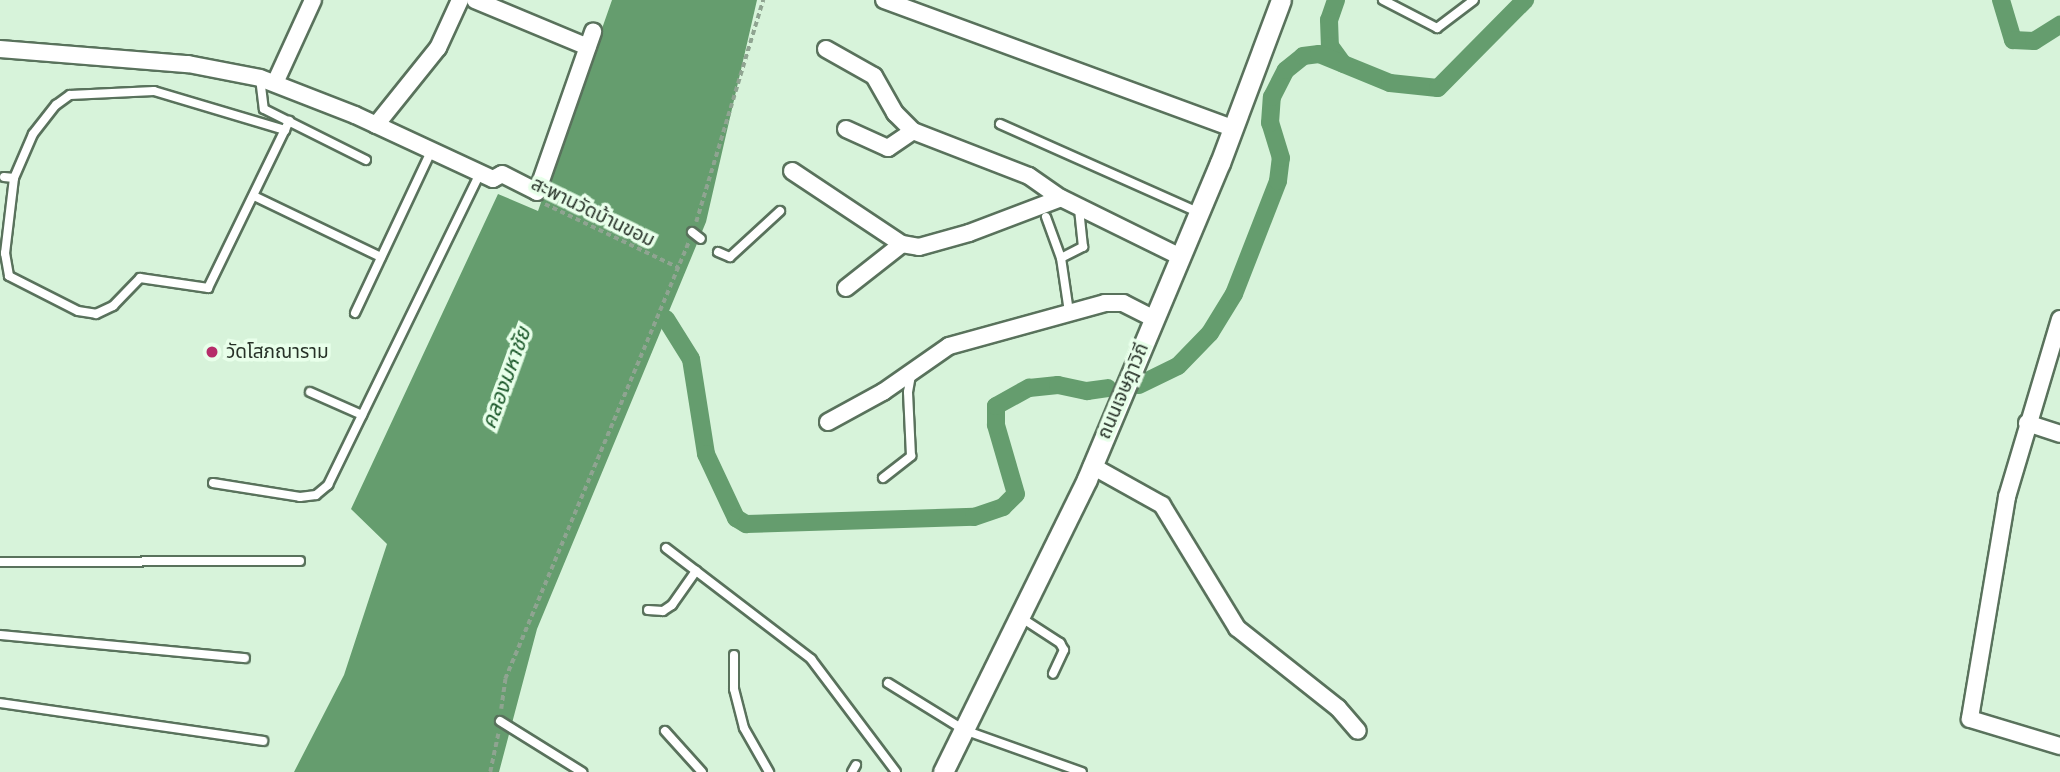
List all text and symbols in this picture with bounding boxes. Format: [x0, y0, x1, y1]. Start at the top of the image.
street label: สะพานวัดบ้านขอม [527, 172, 659, 252]
water label: คลองมหาชัย [476, 324, 536, 432]
street label: ถนนเจษฎาวิถี [1093, 340, 1153, 442]
place label: วัดโสภณาราม [226, 341, 329, 363]
marker: วัดโสภณาราม [204, 344, 220, 360]

